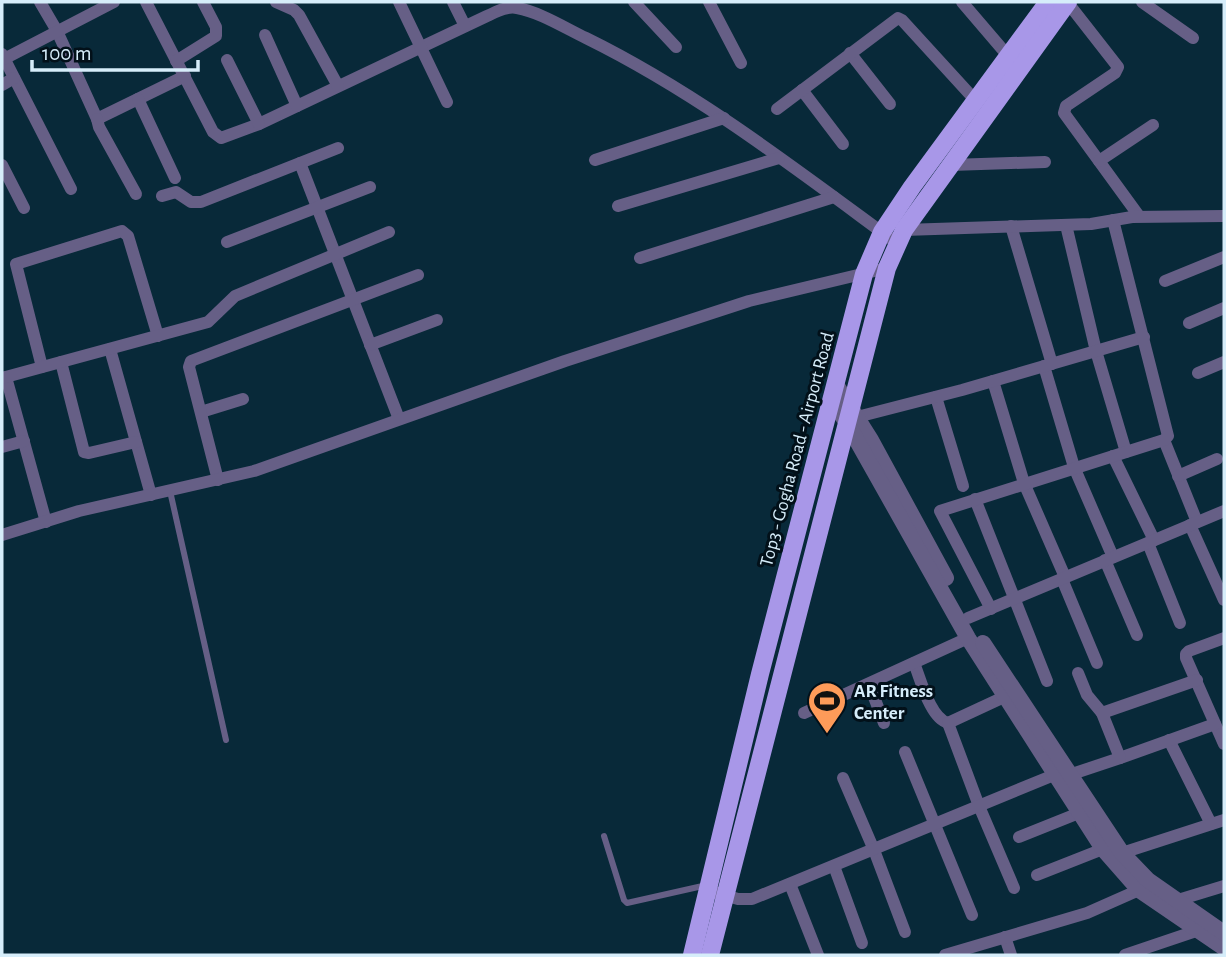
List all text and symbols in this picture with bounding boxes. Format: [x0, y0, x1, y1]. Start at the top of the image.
scale bar [32, 28, 198, 72]
text: 100 m [42, 43, 92, 64]
street label: Top3 - Gogha Road - Airport Road [757, 330, 838, 569]
sports icon: AR Fitness Center [806, 680, 848, 735]
place label: AR Fitness Center [854, 682, 933, 723]

